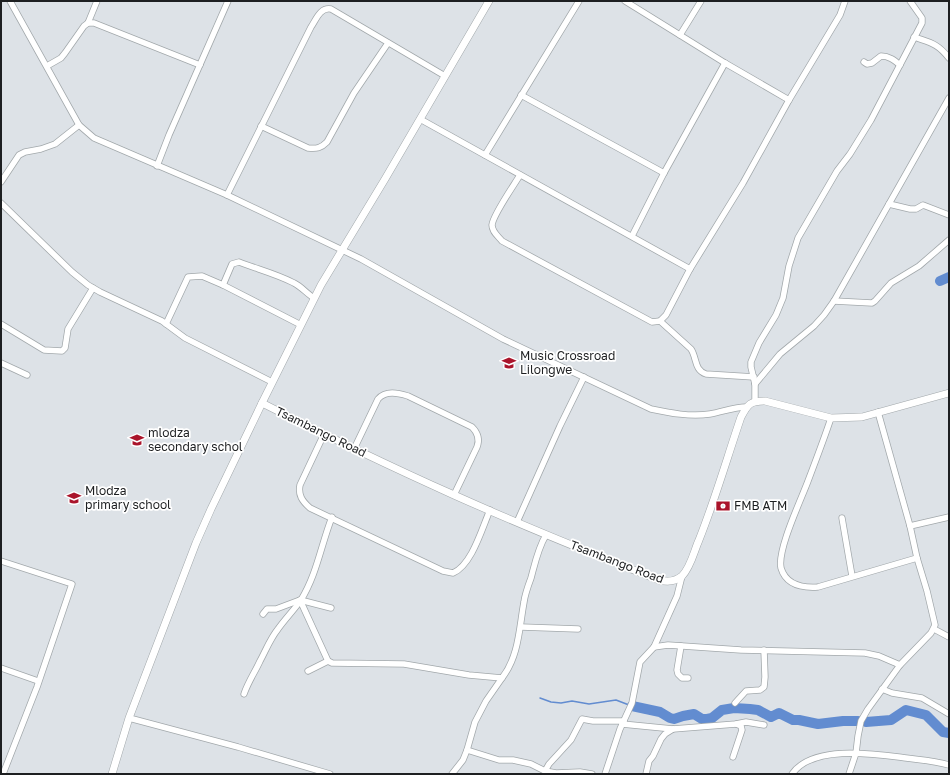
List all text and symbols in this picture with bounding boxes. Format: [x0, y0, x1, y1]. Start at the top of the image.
place label: Music Crossroad Lilongwe [520, 348, 615, 377]
school or university icon: Music Crossroad Lilongwe [501, 355, 517, 371]
street label: Tsambango Road [273, 403, 369, 460]
place label: mlodza secondary schol [148, 425, 243, 454]
school or university icon: mlodza secondary schol [129, 432, 145, 448]
place label: Mlodza primary school [85, 483, 171, 512]
school or university icon: Mlodza primary school [66, 490, 82, 506]
bank icon: FMB ATM [715, 498, 731, 514]
place label: FMB ATM [734, 498, 787, 513]
street label: Tsambango Road [568, 537, 666, 586]

